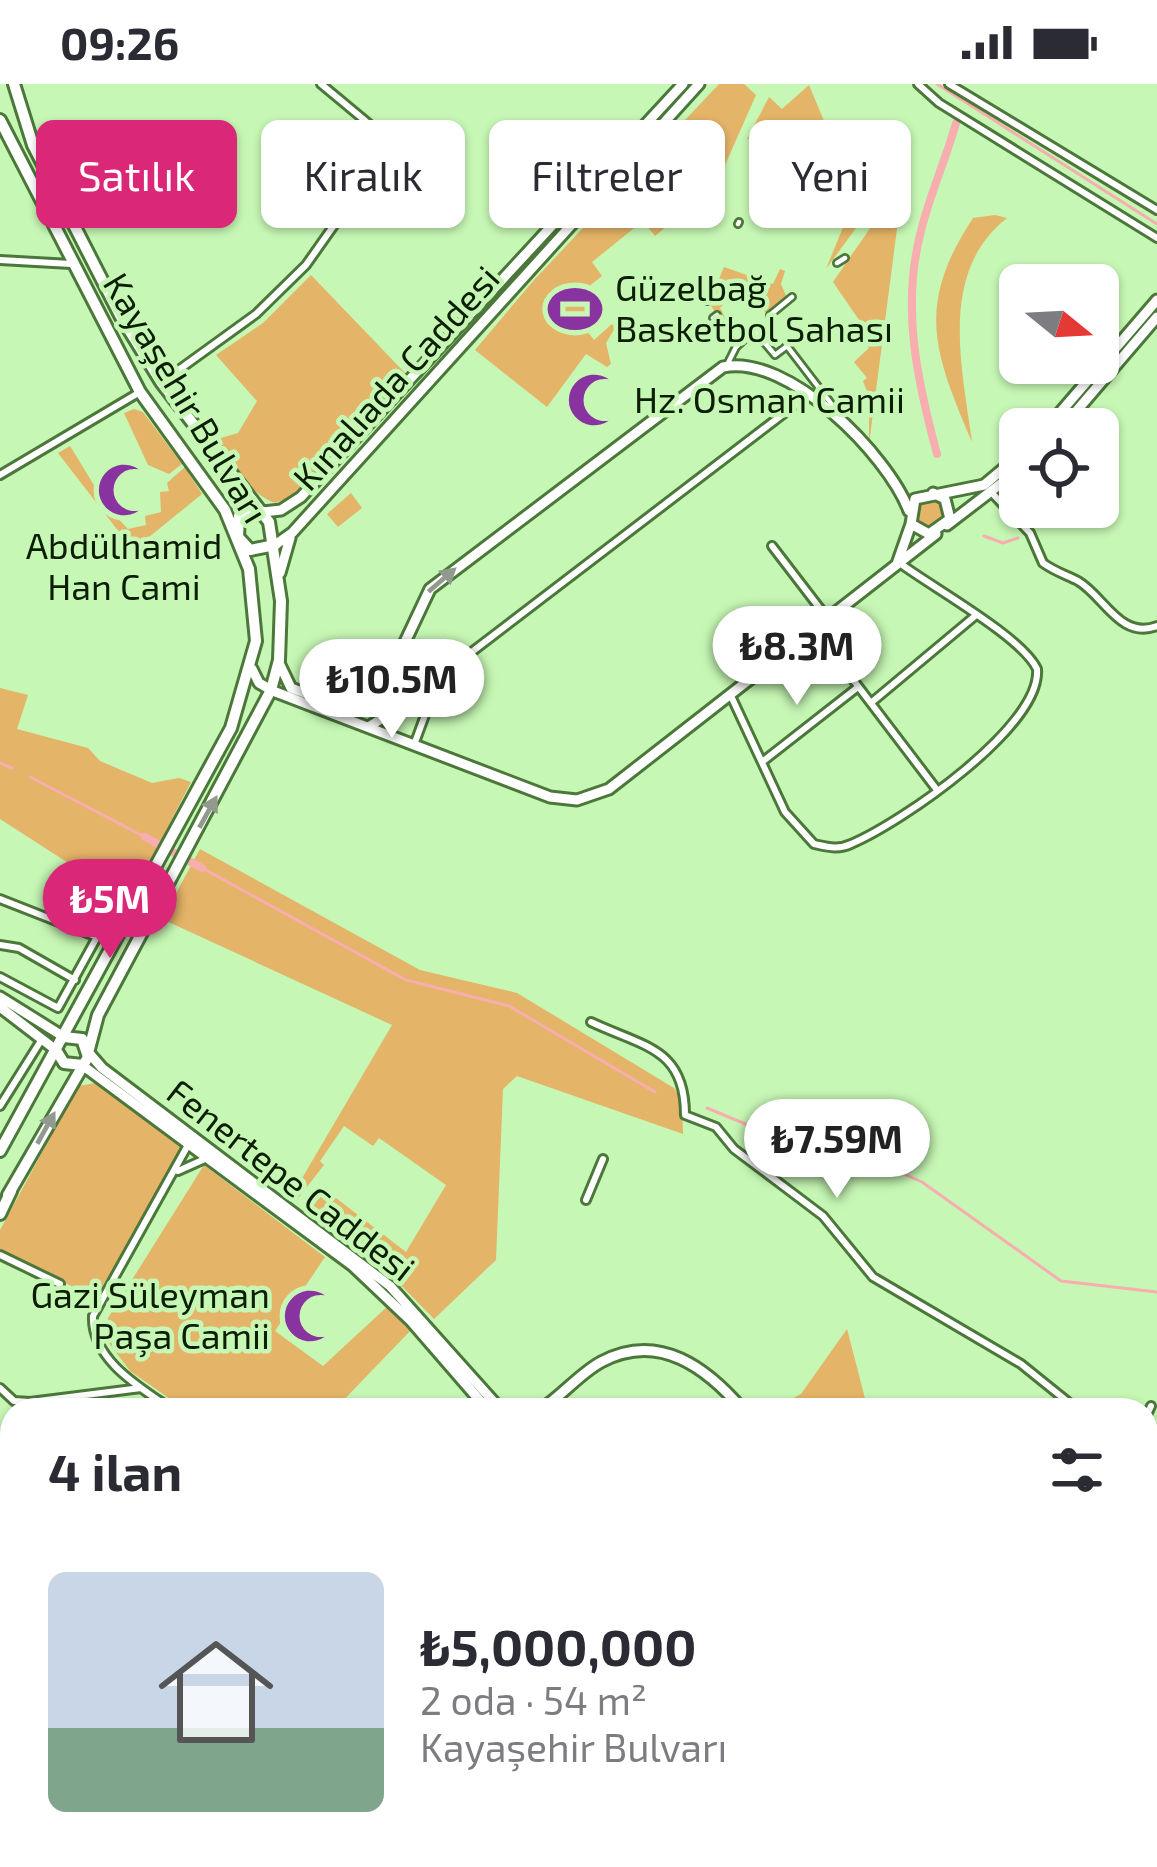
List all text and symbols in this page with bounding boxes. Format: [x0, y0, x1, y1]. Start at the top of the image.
text: 09:26 [60, 15, 179, 69]
chip: Satılık [36, 120, 237, 228]
chip: Kiralık [261, 120, 465, 228]
chip: Filtreler [489, 120, 725, 228]
chip: Yeni [749, 120, 911, 228]
street label: Kınalıada Caddesi [283, 256, 507, 498]
north arrow [999, 264, 1119, 384]
map controls [999, 264, 1119, 528]
street label: Kayaşehir Bulvarı [94, 265, 279, 531]
place label: Güzelbağ Basketbol Sahası [615, 265, 893, 349]
sports icon: Güzelbağ Basketbol Sahası [546, 280, 604, 338]
mosque icon: Hz. Osman Camii [565, 371, 623, 429]
place label: Hz. Osman Camii [634, 377, 905, 420]
button: locate [999, 408, 1119, 528]
mosque icon: Abdülhamid Han Cami [95, 461, 153, 519]
place label: Abdülhamid Han Cami [26, 523, 222, 607]
one-way arrow [427, 567, 457, 593]
pin: ₺8.3M [713, 606, 881, 708]
text: ₺8.3M [740, 621, 854, 668]
pin: ₺10.5M [294, 639, 490, 741]
text: ₺10.5M [326, 654, 458, 701]
one-way arrow [197, 795, 218, 830]
pin: ₺5M [52, 859, 168, 961]
text: ₺5M [70, 874, 150, 921]
street label: Fenertepe Caddesi [160, 1069, 424, 1289]
pin: ₺7.59M [739, 1099, 935, 1201]
one-way arrow [35, 1111, 56, 1145]
text: ₺7.59M [771, 1114, 903, 1161]
place label: Gazi Süleyman Paşa Camii [30, 1272, 270, 1358]
mosque icon: Gazi Süleyman Paşa Camii [281, 1287, 339, 1345]
icon: filters [1044, 1437, 1110, 1503]
text: 4 ilan [48, 1440, 182, 1501]
text: ₺5,000,000 [420, 1615, 696, 1676]
icon: home [144, 1620, 288, 1764]
text: 2 oda · 54 m² [420, 1676, 647, 1723]
text: Kayaşehir Bulvarı [420, 1723, 727, 1770]

